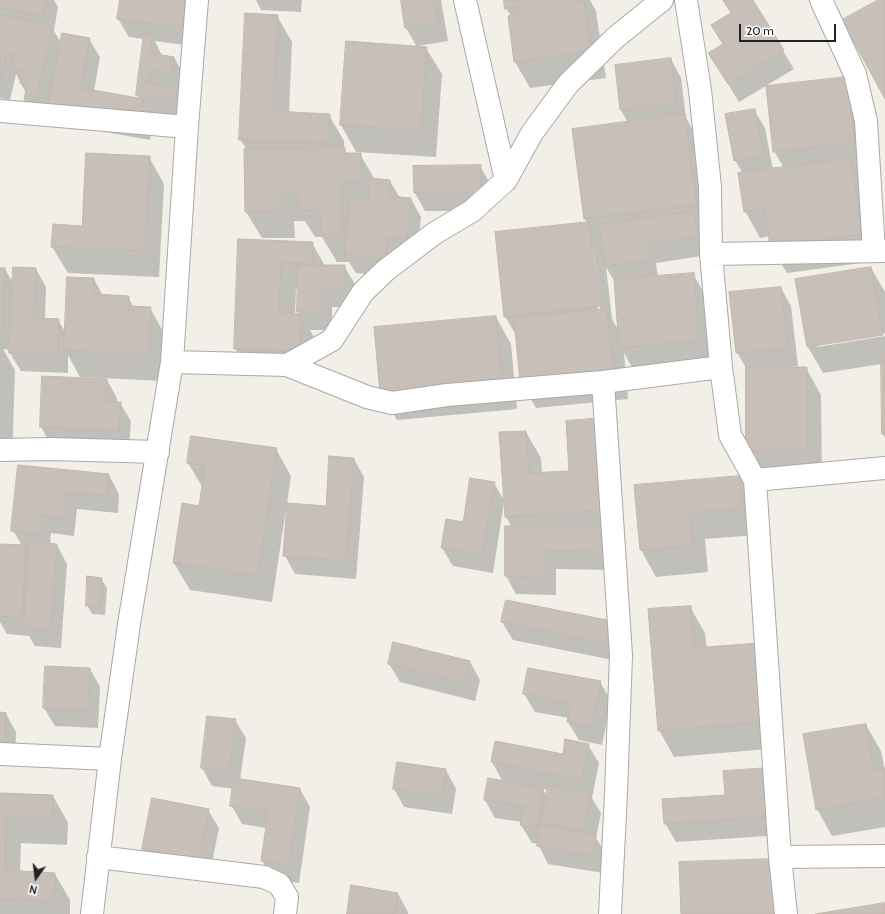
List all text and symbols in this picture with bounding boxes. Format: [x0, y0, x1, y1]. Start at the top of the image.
scale bar [741, 16, 838, 42]
text: 20 m [746, 23, 774, 38]
north arrow [16, 858, 56, 898]
text: N [28, 882, 39, 897]

